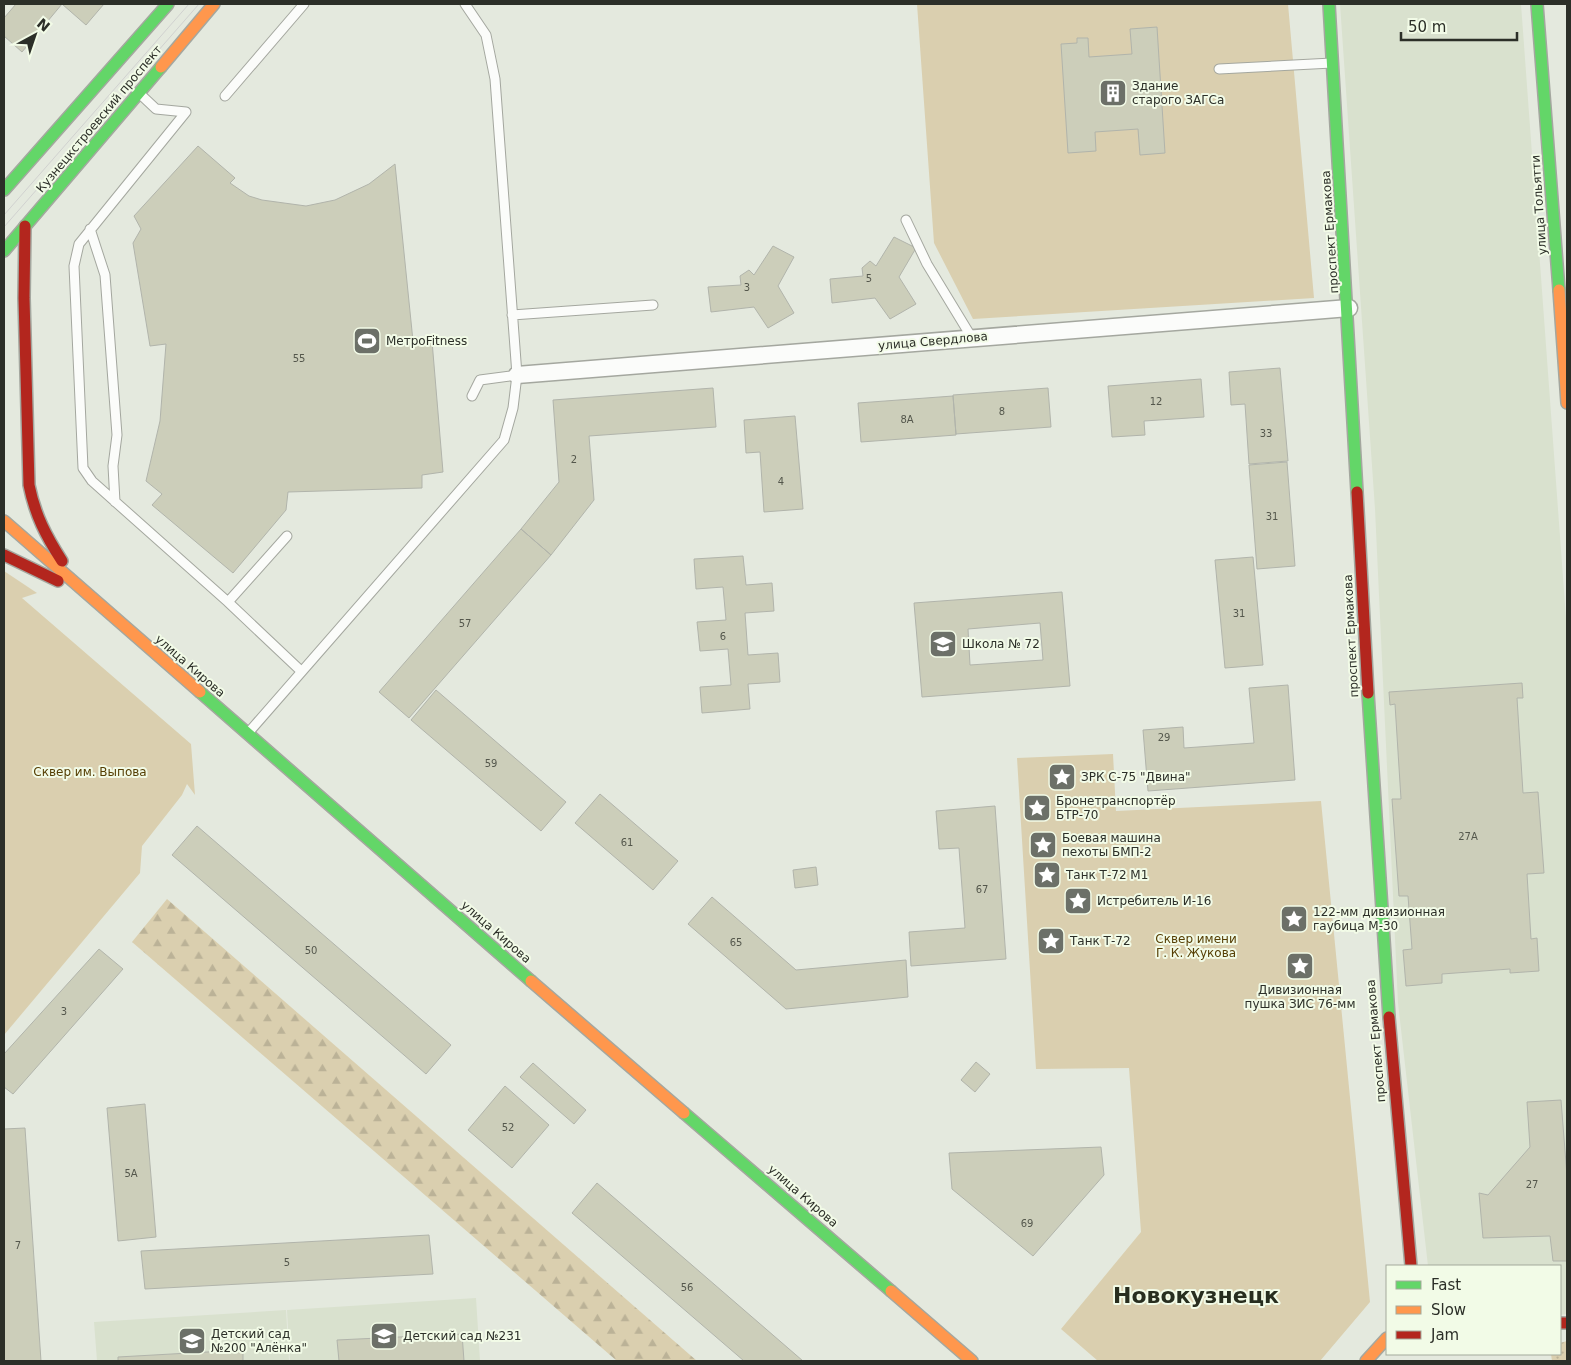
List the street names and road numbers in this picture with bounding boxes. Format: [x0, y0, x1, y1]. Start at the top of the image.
street label: Кузнецкстроевский проспект [33, 43, 165, 195]
street label: улица Тольятти [1529, 154, 1549, 256]
street label: проспект Ермакова [1319, 170, 1341, 294]
street label: улица Свердлова [878, 329, 988, 353]
street label: проспект Ермакова [1341, 574, 1361, 698]
street label: улица Кирова [152, 632, 228, 700]
street label: улица Кирова [458, 898, 534, 966]
street label: проспект Ермакова [1364, 979, 1388, 1103]
street label: улица Кирова [765, 1162, 841, 1230]

